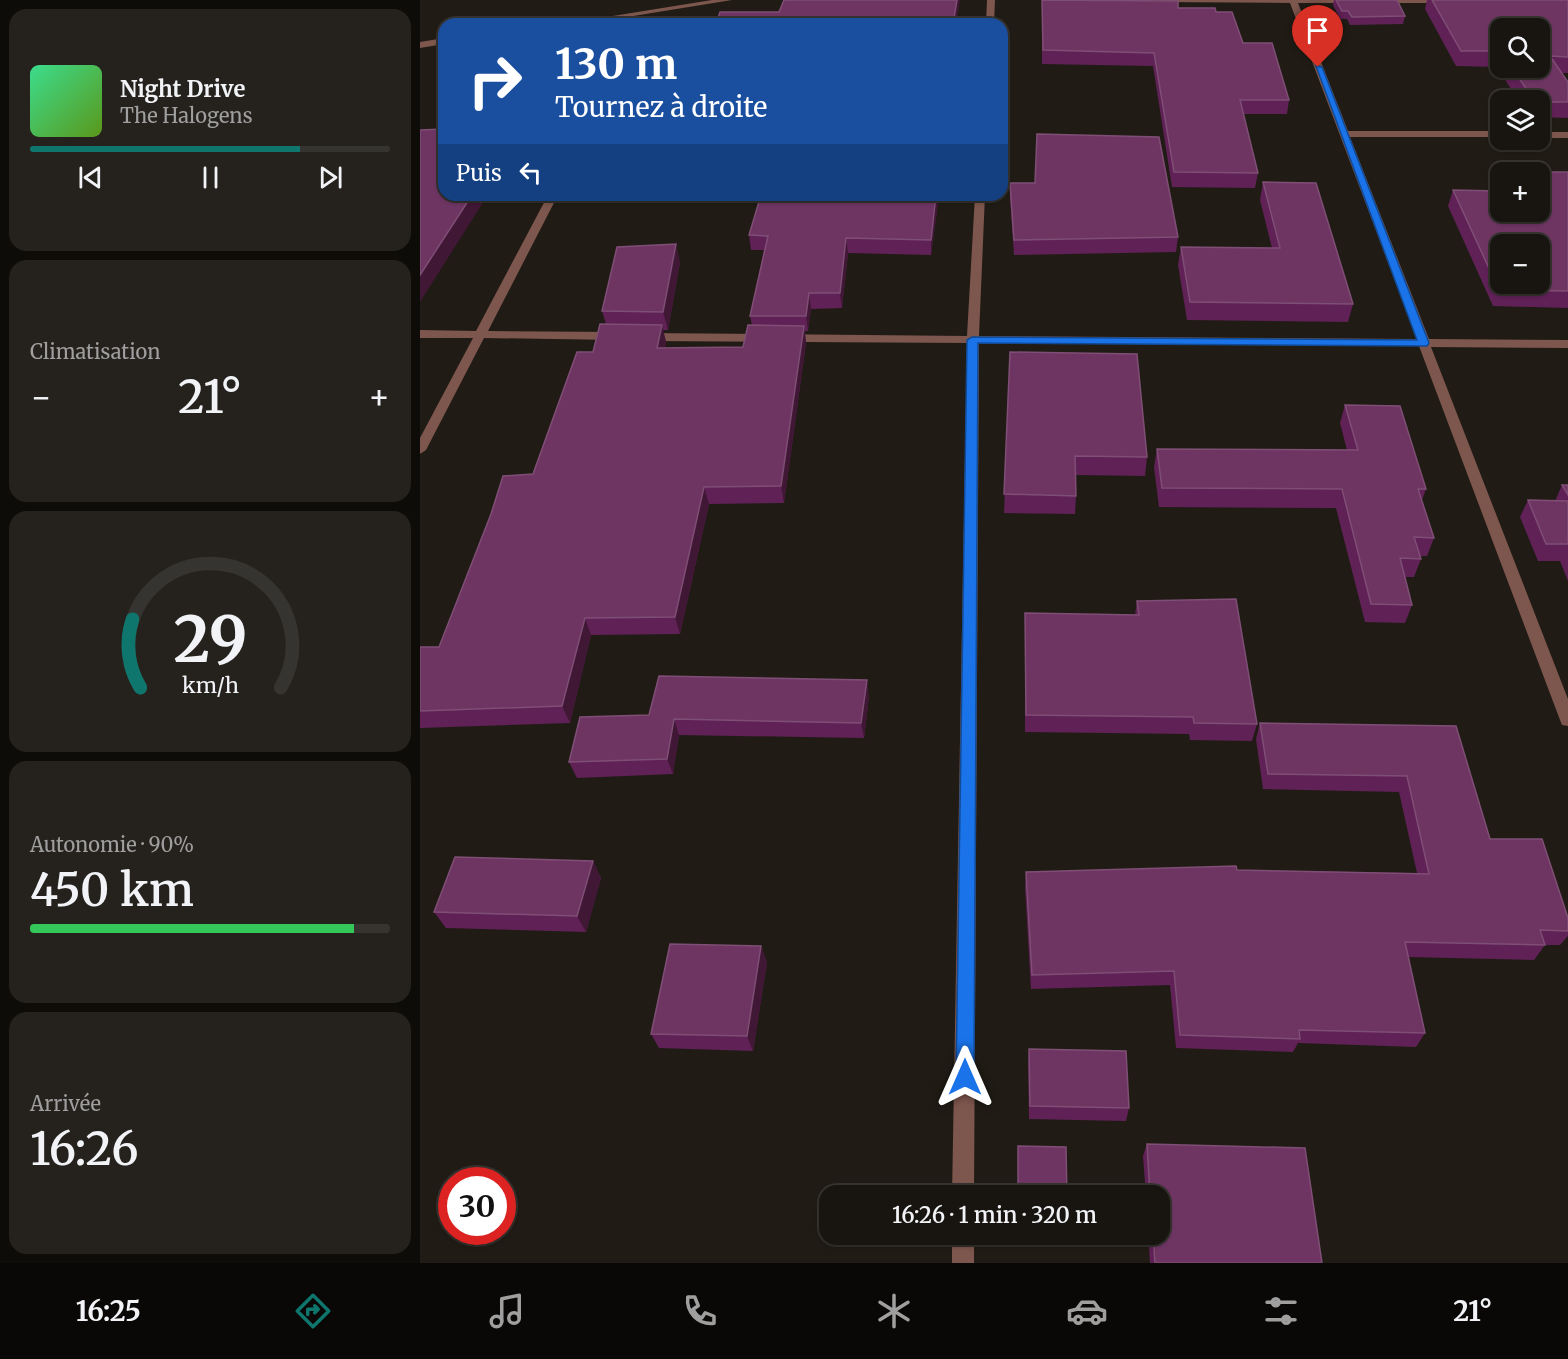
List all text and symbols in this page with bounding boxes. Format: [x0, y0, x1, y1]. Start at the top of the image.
pin [1292, 5, 1343, 67]
icon: arrive [1301, 14, 1334, 47]
map controls [1490, 18, 1550, 294]
button: search [1490, 18, 1550, 78]
text: 130 m [555, 38, 677, 90]
icon: right [456, 42, 534, 120]
text: Night Drive [120, 75, 245, 103]
text: Tournez à droite [555, 90, 767, 124]
button: layers [1490, 90, 1550, 150]
text: The Halogens [120, 103, 252, 128]
icon: left [514, 156, 547, 189]
text: Puis [456, 159, 502, 187]
icon: previous [74, 161, 107, 194]
icon: pause [194, 161, 227, 194]
icon: next [314, 161, 347, 194]
button: + [1490, 162, 1550, 222]
button: − [1490, 234, 1550, 294]
text: Climatisation [30, 339, 161, 364]
text: 21° [178, 369, 242, 425]
text: − [30, 377, 52, 418]
text: + [368, 377, 390, 418]
text: 29 [173, 602, 247, 680]
text: km/h [182, 673, 238, 700]
text: Autonomie · 90% [30, 832, 194, 857]
text: 450 km [30, 862, 194, 918]
position arrow [933, 1045, 997, 1109]
text: Arrivée [30, 1091, 101, 1116]
text: 16:26 [30, 1121, 139, 1177]
speed limit sign: 30 [438, 1167, 516, 1245]
text: 16:26 · 1 min · 320 m [892, 1201, 1097, 1229]
icon: directions [292, 1290, 334, 1332]
icon: music [486, 1290, 528, 1332]
icon: phone [679, 1290, 721, 1332]
icon: climate [873, 1290, 915, 1332]
icon: car [1066, 1290, 1108, 1332]
icon: filters [1260, 1290, 1302, 1332]
text: 16:25 [76, 1294, 141, 1328]
text: 21° [1453, 1294, 1492, 1328]

